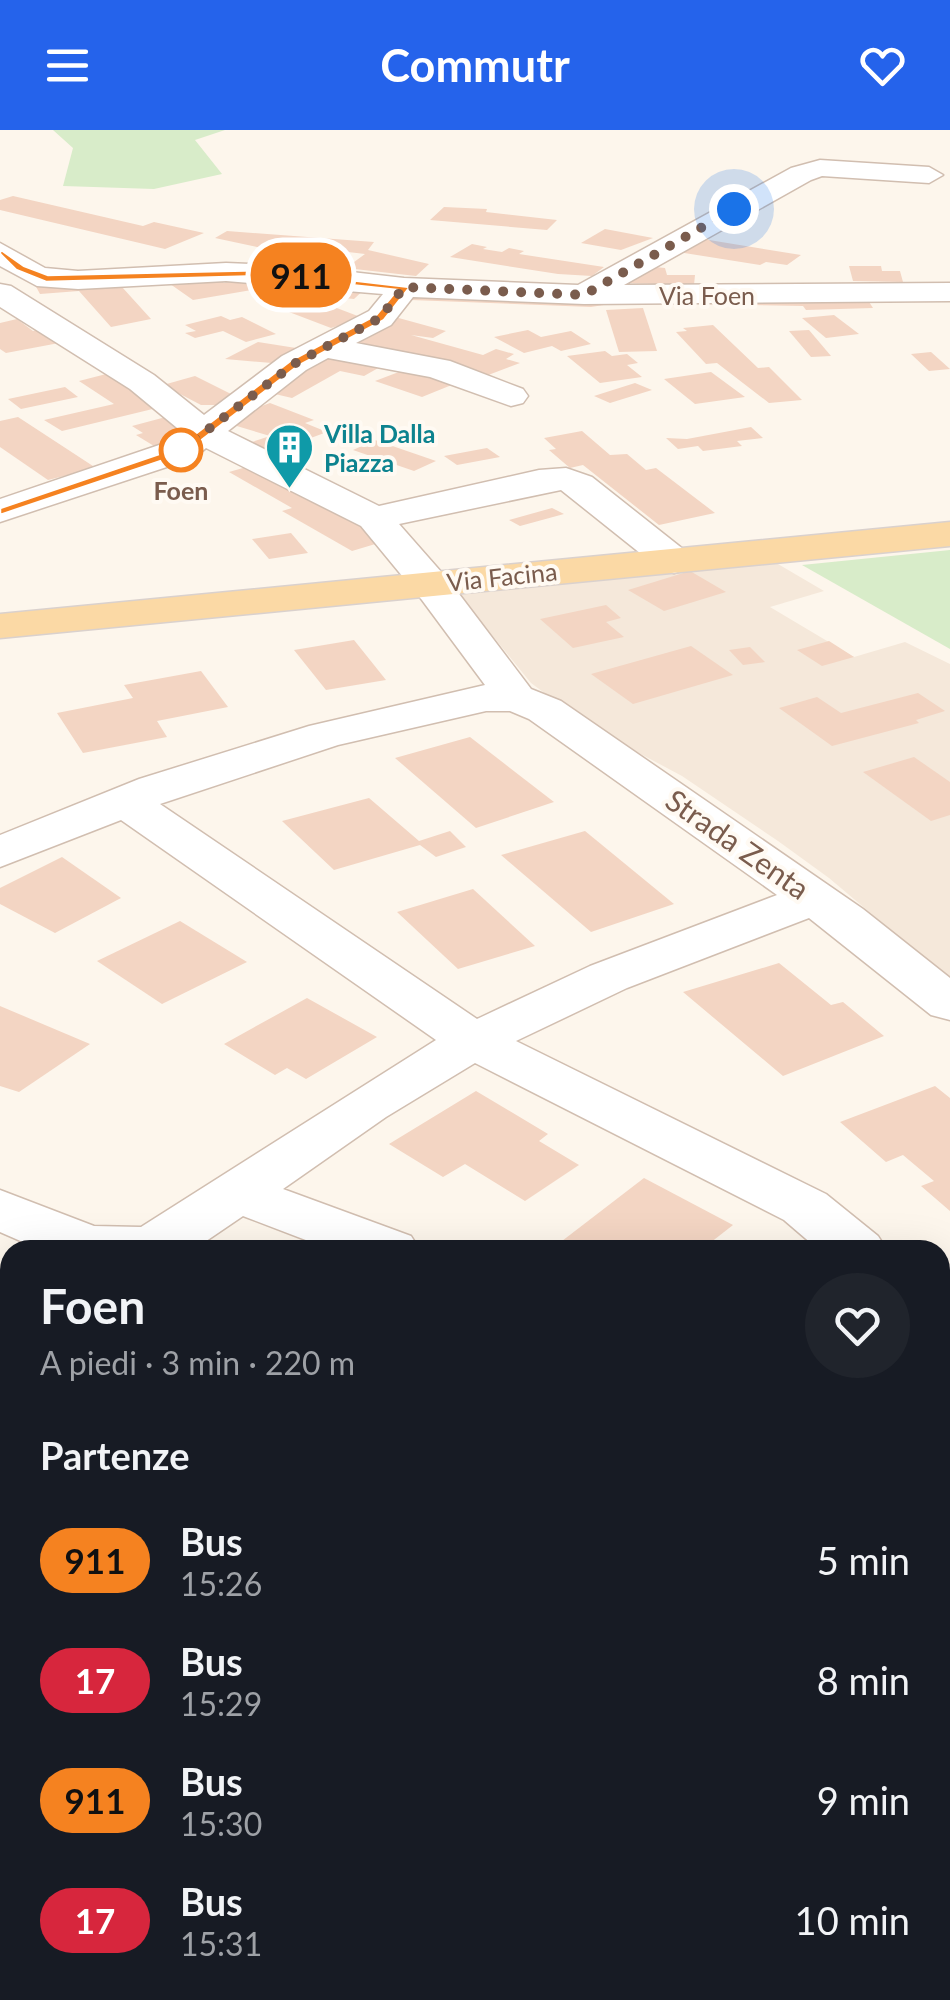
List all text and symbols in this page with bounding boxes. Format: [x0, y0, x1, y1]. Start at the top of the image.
icon: menu [40, 38, 95, 93]
text: Commutr [380, 38, 570, 92]
icon: heart [855, 38, 910, 93]
your location [709, 184, 759, 234]
line badge: 911 [244, 242, 358, 308]
text: 911 [271, 254, 331, 296]
street label: Via Foen [659, 280, 755, 310]
place label: Villa Dalla Piazza [323, 418, 435, 477]
building icon: Villa Dalla Piazza [263, 422, 315, 490]
marker: Foen [160, 429, 202, 471]
place label: Foen [154, 475, 208, 505]
street label: Via Facina [445, 555, 559, 597]
street label: Strada Zenta [660, 781, 817, 906]
button: heart [805, 1273, 910, 1378]
text: Foen [40, 1277, 145, 1334]
text: A piedi · 3 min · 220 m [40, 1343, 355, 1382]
text: Partenze [40, 1432, 190, 1478]
text: Bus [180, 1518, 243, 1564]
text: 5 min [817, 1537, 910, 1583]
text: 911 [65, 1539, 125, 1581]
text: 15:26 [180, 1564, 262, 1603]
text: Bus [180, 1638, 243, 1684]
text: 8 min [817, 1657, 910, 1703]
text: 17 [75, 1659, 115, 1701]
text: 15:29 [180, 1684, 262, 1723]
text: Bus [180, 1758, 243, 1804]
text: 9 min [817, 1777, 910, 1823]
text: 911 [65, 1779, 125, 1821]
text: 15:30 [180, 1804, 262, 1843]
text: Bus [180, 1878, 243, 1924]
text: 10 min [795, 1897, 910, 1943]
text: 17 [75, 1899, 115, 1941]
text: 15:31 [180, 1924, 262, 1963]

